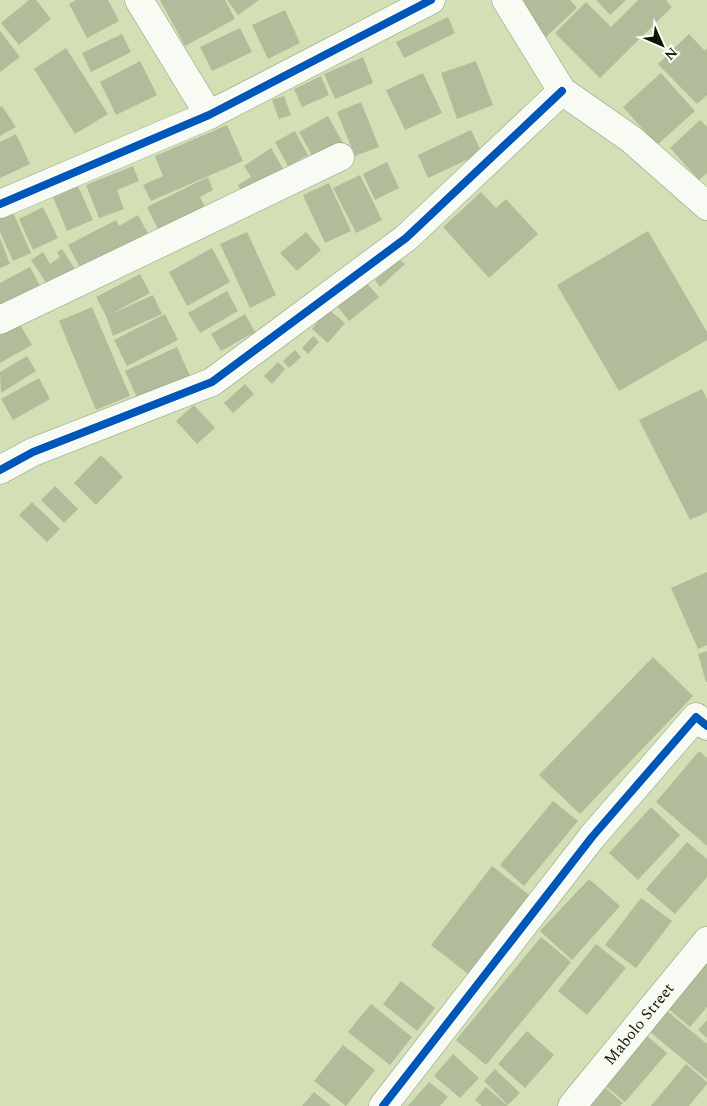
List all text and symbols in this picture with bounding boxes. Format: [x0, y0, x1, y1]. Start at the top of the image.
north arrow [637, 20, 687, 70]
text: N [659, 42, 682, 65]
street label: Mabolo Street [598, 977, 680, 1070]

